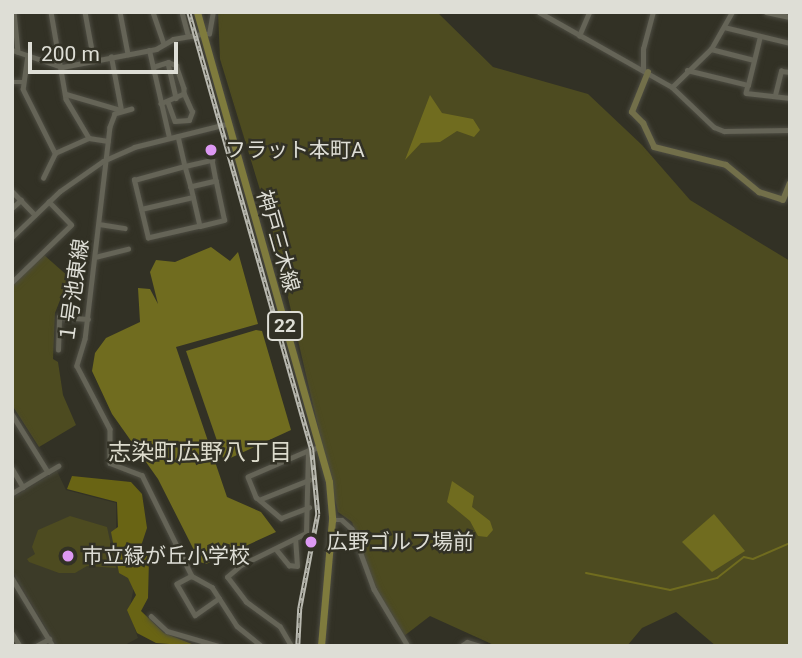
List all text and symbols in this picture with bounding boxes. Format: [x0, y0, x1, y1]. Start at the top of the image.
scale bar [32, 28, 182, 72]
text: 200 m [41, 42, 100, 66]
place label: フラット本町A [225, 137, 365, 163]
marker: フラット本町A [203, 142, 219, 158]
street label: 神戸三木線 [251, 187, 305, 295]
street label: １号池東線 [54, 237, 94, 345]
road number: 22 [266, 310, 304, 342]
district label: 志染町広野八丁目 [108, 439, 292, 467]
place label: 広野ゴルフ場前 [327, 529, 474, 555]
marker: 広野ゴルフ場前 [301, 532, 321, 552]
place label: 市立緑が丘小学校 [82, 543, 250, 569]
marker: 市立緑が丘小学校 [60, 548, 76, 564]

